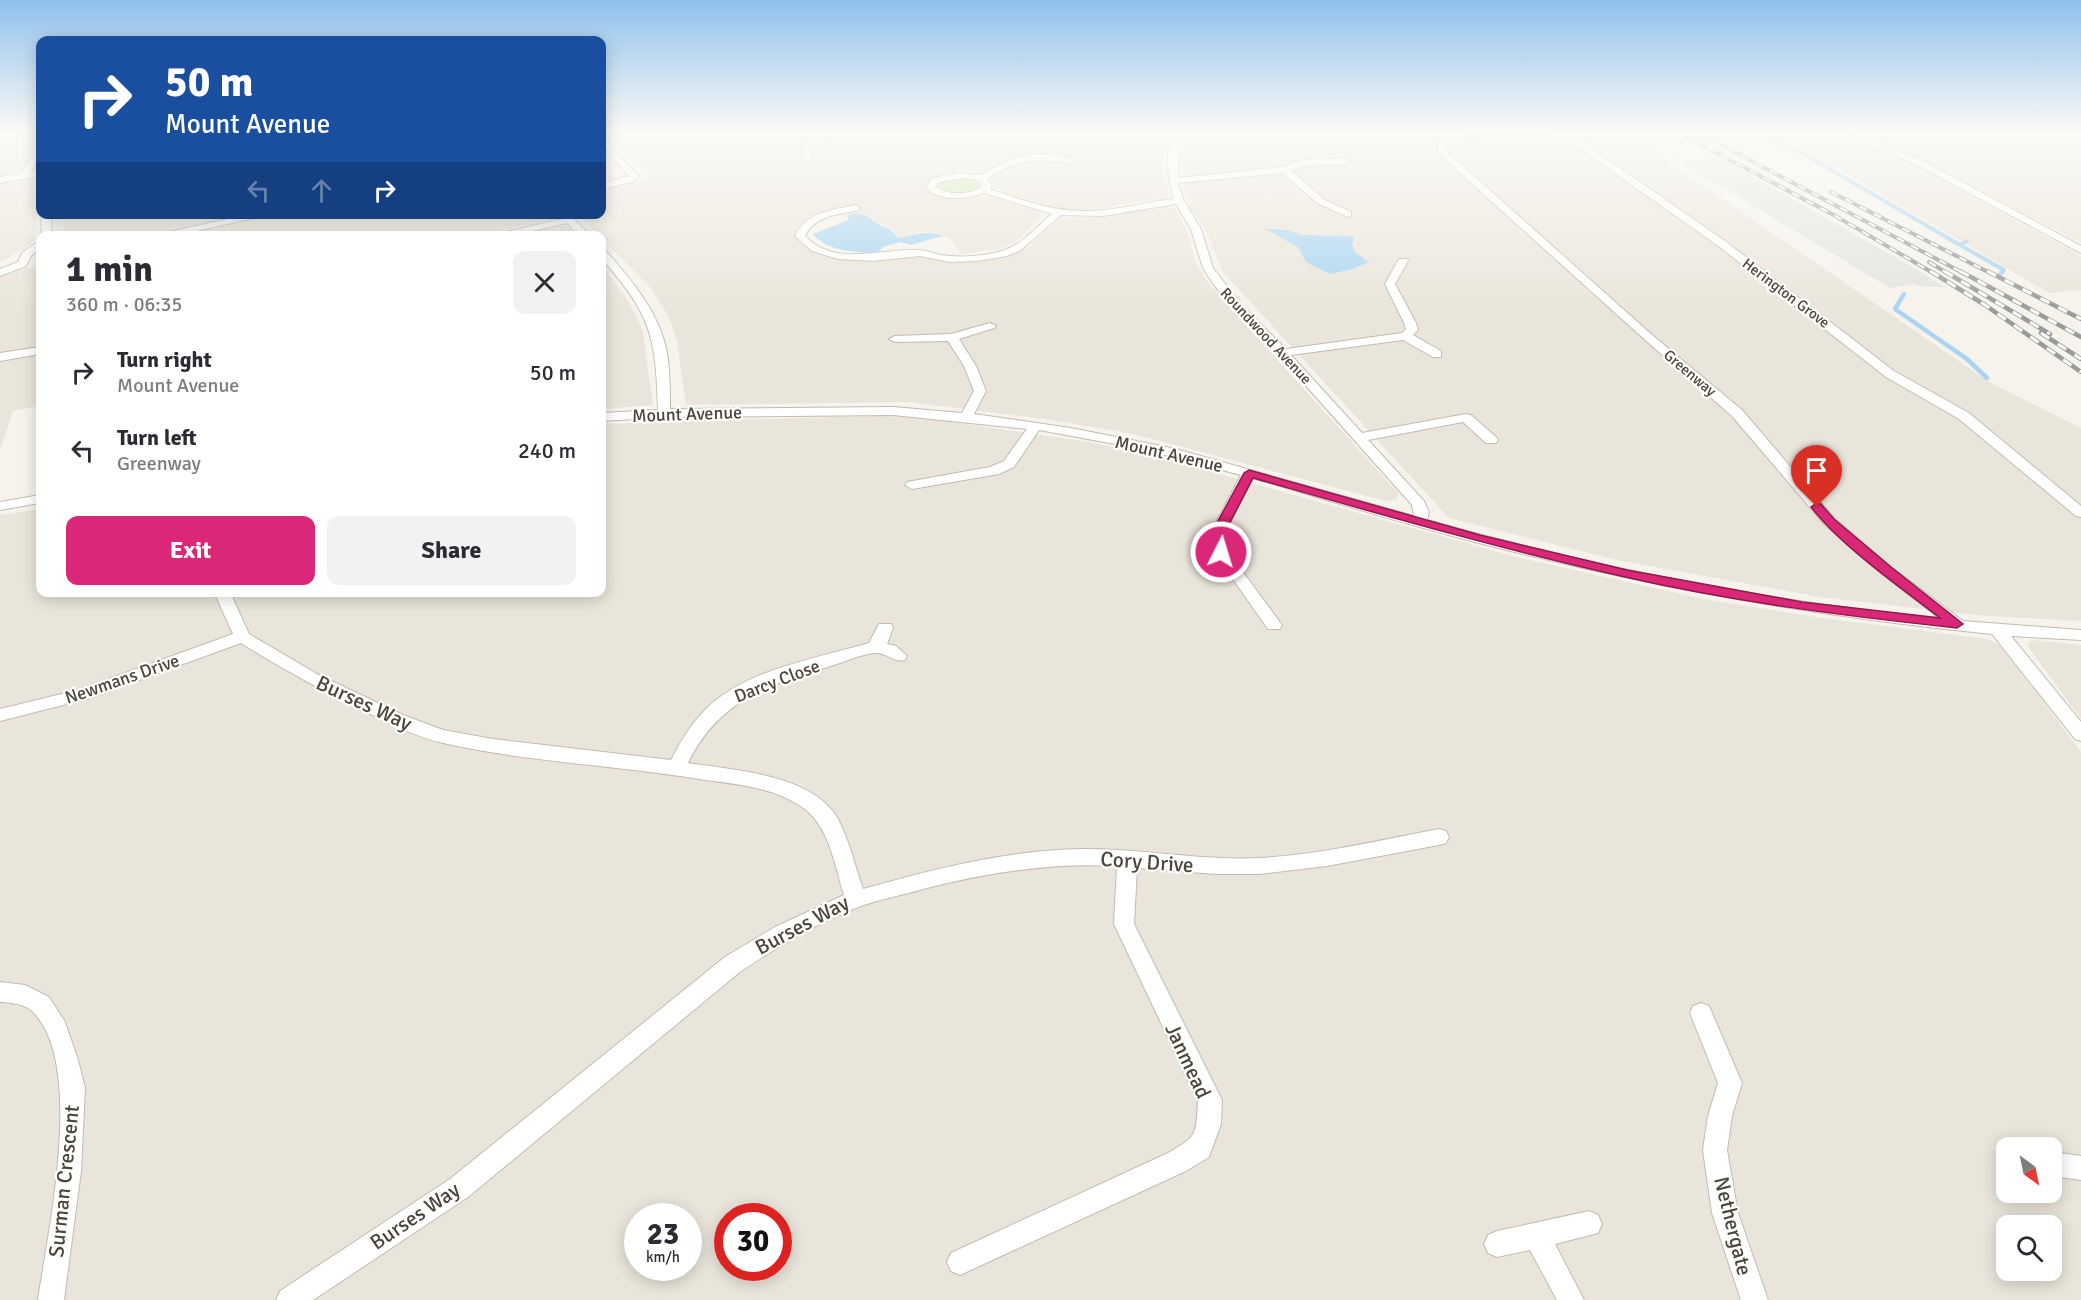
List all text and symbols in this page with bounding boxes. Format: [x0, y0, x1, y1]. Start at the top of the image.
text: 50 m [165, 57, 254, 108]
icon: right [66, 60, 144, 138]
text: Mount Avenue [165, 108, 330, 141]
icon: left [242, 174, 275, 207]
icon: ahead [305, 174, 338, 207]
icon: right [368, 174, 401, 207]
text: 1 min [66, 247, 153, 292]
button: close [513, 251, 576, 314]
street label: Herington Grove [1739, 254, 1833, 332]
street label: Roundwood Avenue [1217, 284, 1315, 388]
text: 360 m · 06:35 [66, 292, 182, 317]
text: Turn right [117, 346, 212, 373]
street label: Greenway [1660, 346, 1720, 400]
icon: right [66, 356, 99, 389]
text: 50 m [530, 359, 576, 386]
text: Mount Avenue [117, 373, 239, 398]
street label: Mount Avenue [632, 401, 742, 427]
text: Turn left [117, 424, 197, 451]
street label: Mount Avenue [1113, 431, 1225, 477]
icon: left [66, 434, 99, 467]
text: 240 m [518, 437, 576, 464]
pin [1791, 445, 1842, 507]
text: Greenway [117, 451, 201, 476]
icon: arrive [1800, 454, 1833, 487]
button: Exit [66, 516, 315, 585]
button: Share [327, 516, 576, 585]
position arrow [1189, 520, 1253, 584]
street label: Newmans Drive [62, 649, 182, 709]
street label: Darcy Close [731, 655, 823, 707]
street label: Burses Way [312, 670, 416, 737]
street label: Cory Drive [1100, 846, 1194, 878]
street label: Burses Way [751, 889, 854, 961]
street label: Janmead [1159, 1019, 1217, 1103]
street label: Surman Crescent [43, 1103, 85, 1259]
north arrow [1996, 1137, 2062, 1203]
map controls [1996, 1137, 2062, 1281]
street label: Nethergate [1708, 1174, 1758, 1278]
street label: Burses Way [365, 1176, 465, 1255]
speed limit sign: 30 [714, 1203, 792, 1281]
button: search [1996, 1215, 2062, 1281]
text: 23 [647, 1216, 679, 1253]
text: km/h [646, 1248, 680, 1266]

